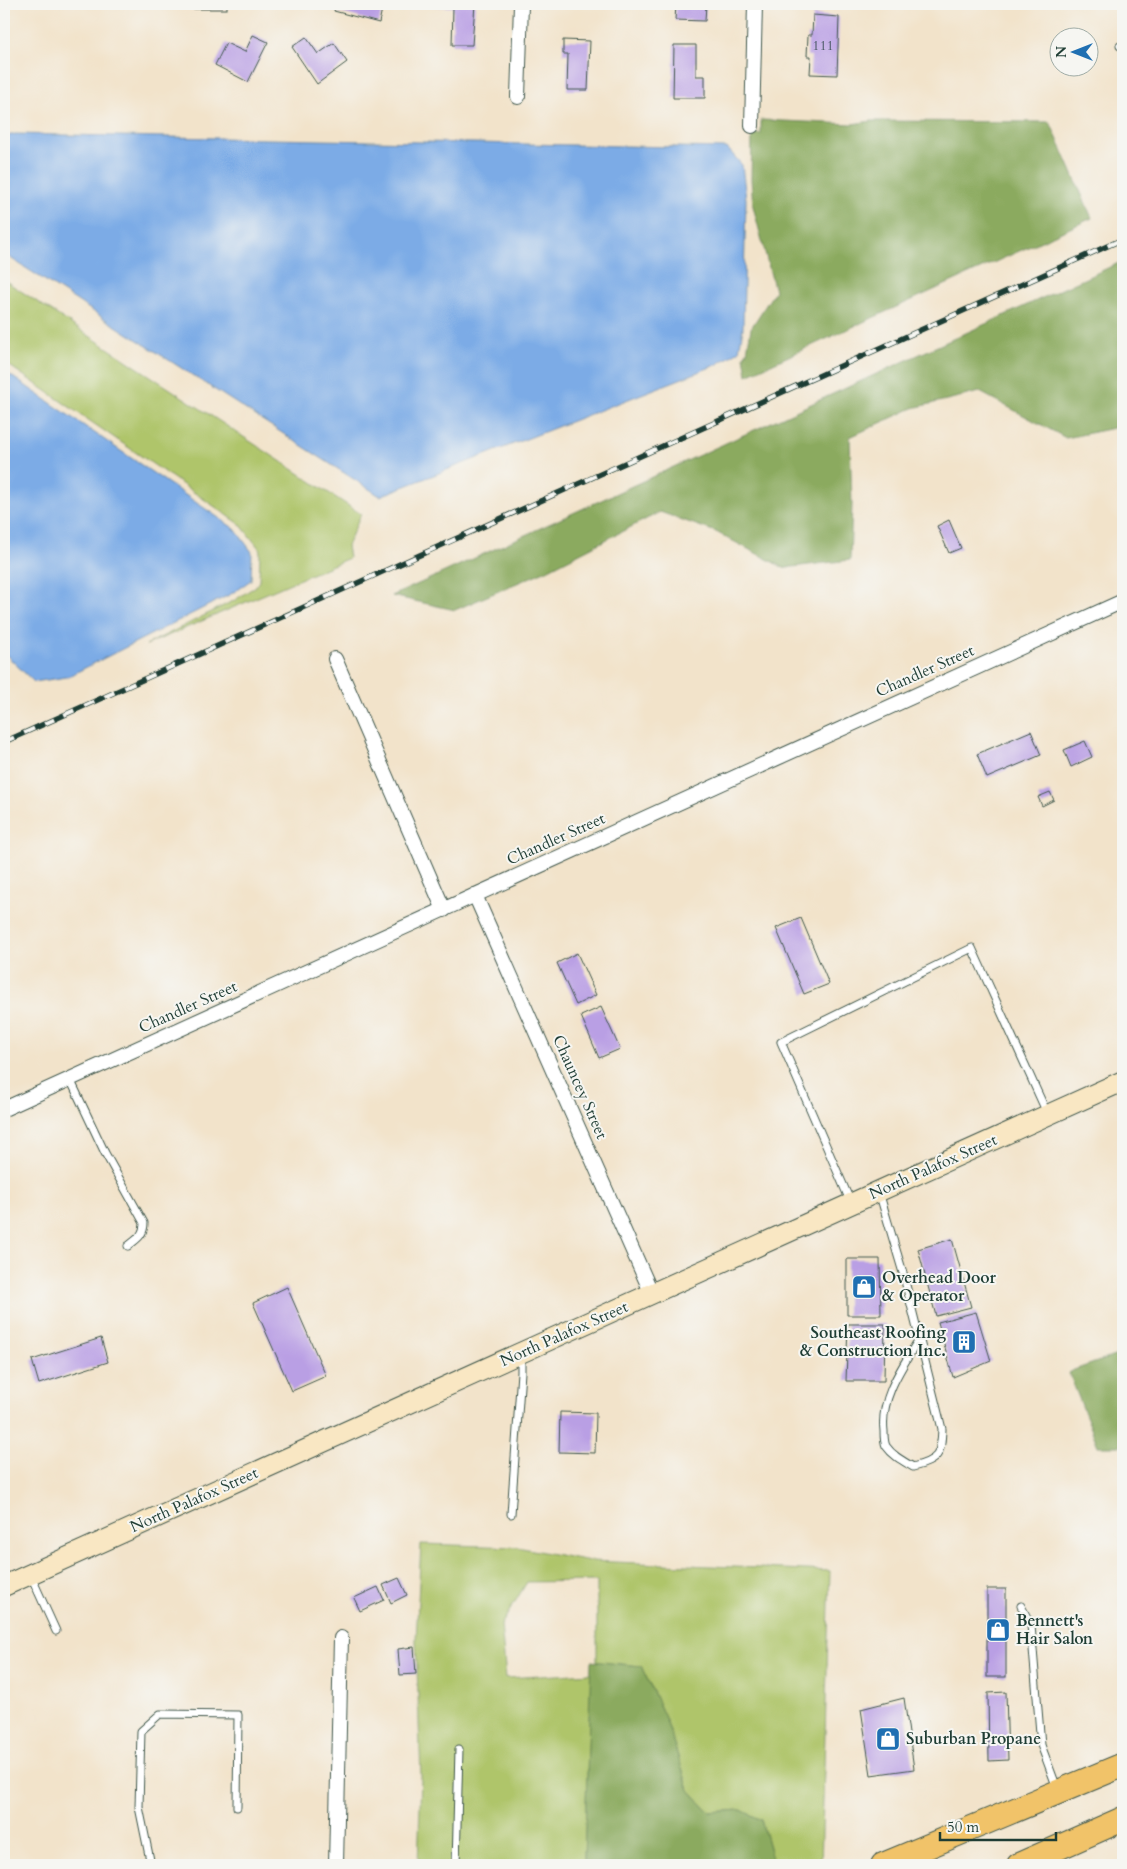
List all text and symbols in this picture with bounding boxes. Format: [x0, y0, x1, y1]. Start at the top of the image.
north arrow [1050, 28, 1100, 78]
house number: 111 [812, 36, 834, 55]
text: N [1052, 46, 1071, 58]
street label: Chandler Street [872, 639, 978, 703]
street label: Chandler Street [503, 807, 609, 871]
street label: Chandler Street [135, 975, 241, 1039]
street label: Chauncey Street [547, 1032, 613, 1142]
street label: North Palafox Street [866, 1129, 1000, 1205]
place label: Overhead Door & Operator [882, 1267, 997, 1307]
shop icon: Overhead Door & Operator [851, 1274, 877, 1300]
street label: North Palafox Street [497, 1296, 631, 1372]
place label: Southeast Roofing & Construction Inc. [800, 1322, 946, 1362]
building icon: Southeast Roofing & Construction Inc. [951, 1329, 977, 1355]
street label: North Palafox Street [127, 1462, 261, 1538]
place label: Bennett's Hair Salon [1016, 1610, 1094, 1650]
shop icon: Bennett's Hair Salon [985, 1617, 1011, 1643]
shop icon: Suburban Propane [875, 1726, 901, 1752]
place label: Suburban Propane [906, 1728, 1041, 1750]
scale bar [940, 1809, 1056, 1841]
text: 50 m [947, 1817, 979, 1837]

